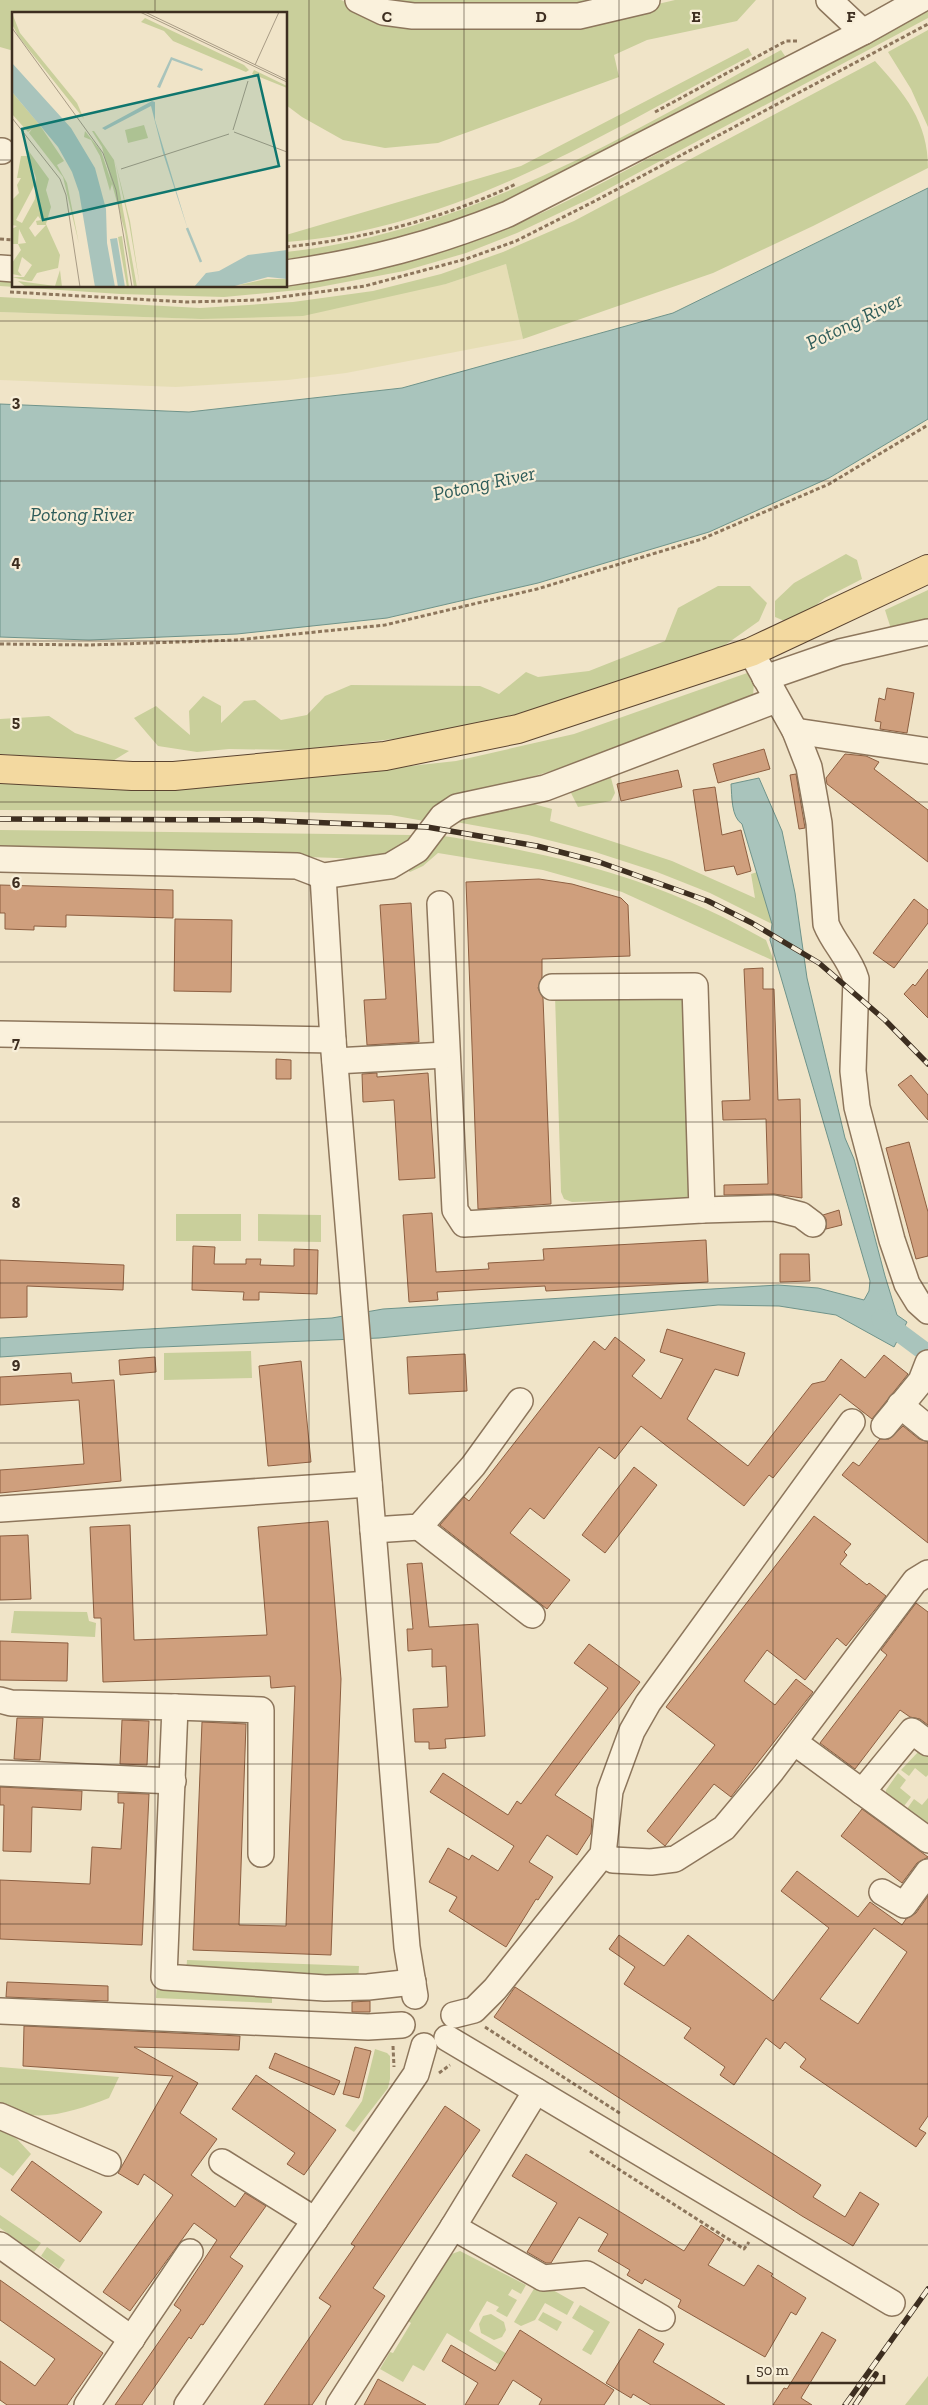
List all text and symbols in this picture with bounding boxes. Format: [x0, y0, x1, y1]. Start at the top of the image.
text: C [382, 7, 392, 26]
text: D [535, 7, 547, 26]
text: E [691, 7, 701, 26]
text: F [846, 7, 856, 26]
inset map [12, 12, 288, 288]
water label: Potong River [802, 287, 906, 355]
text: 3 [12, 392, 21, 411]
water label: Potong River [431, 460, 537, 506]
water label: Potong River [30, 502, 134, 526]
text: 4 [11, 552, 21, 571]
text: 5 [12, 712, 20, 731]
text: 6 [12, 873, 21, 892]
text: 7 [12, 1033, 20, 1052]
text: 8 [12, 1193, 21, 1212]
text: 9 [12, 1354, 21, 1373]
scale bar [748, 2352, 884, 2384]
text: 50 m [756, 2361, 789, 2379]

